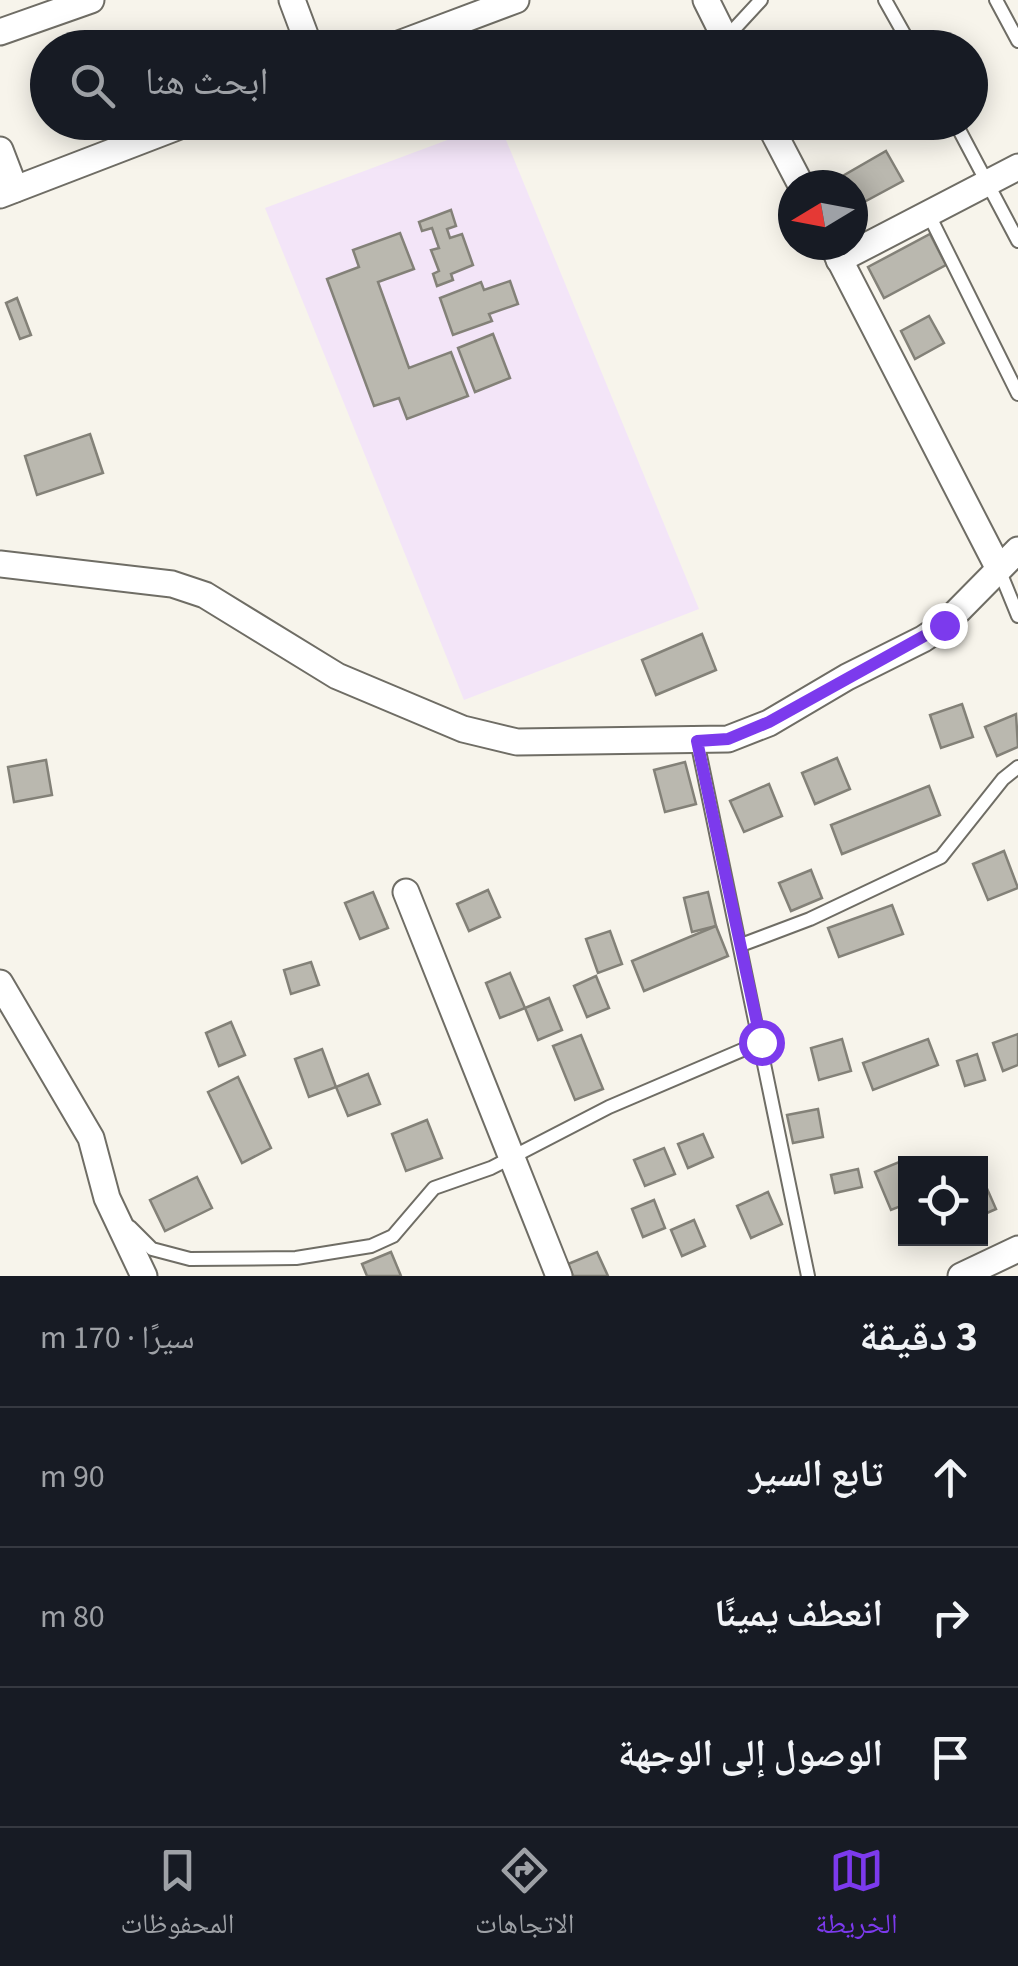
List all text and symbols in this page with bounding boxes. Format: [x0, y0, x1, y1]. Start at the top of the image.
search box [30, 30, 988, 140]
text: ابحث هنا [145, 55, 268, 109]
icon: search [65, 58, 120, 113]
north arrow [778, 170, 868, 260]
route end [922, 603, 968, 649]
route start [739, 1020, 785, 1066]
map controls [898, 1156, 988, 1246]
button: locate [898, 1156, 988, 1246]
text: 3 دقيقة [859, 1307, 978, 1367]
text: سيرًا · 170 m [40, 1315, 195, 1361]
text: تابع السير [749, 1447, 883, 1501]
icon: ahead [923, 1450, 978, 1505]
text: 90 m [40, 1454, 105, 1500]
text: انعطف يمينًا [714, 1587, 883, 1641]
icon: right [923, 1590, 978, 1645]
text: 80 m [40, 1594, 105, 1640]
text: الوصول إلى الوجهة [618, 1727, 883, 1781]
icon: arrive [923, 1730, 978, 1785]
tab: المحفوظات [120, 1843, 234, 1951]
tab: الاتجاهات [475, 1843, 574, 1951]
tab: الخريطة [815, 1843, 898, 1951]

